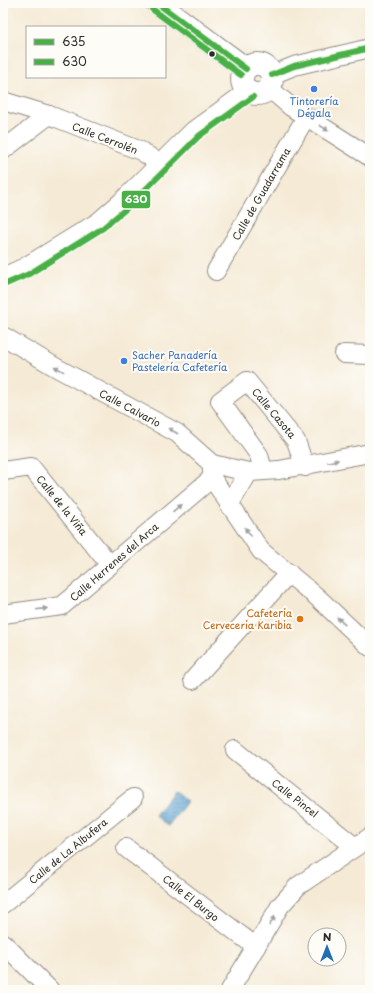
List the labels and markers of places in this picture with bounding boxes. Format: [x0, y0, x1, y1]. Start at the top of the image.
unlabelled marker [207, 49, 217, 59]
marker: Tintorería Dégala [309, 84, 319, 94]
place label: Tintorería Dégala [290, 93, 339, 120]
place label: Sacher Panadería Pastelería Cafetería [132, 347, 228, 374]
marker: Sacher Panadería Pastelería Cafetería [119, 356, 129, 366]
place label: Cafetería Cervecería Karibia [203, 605, 293, 632]
marker: Cafetería Cervecería Karibia [295, 614, 305, 624]

